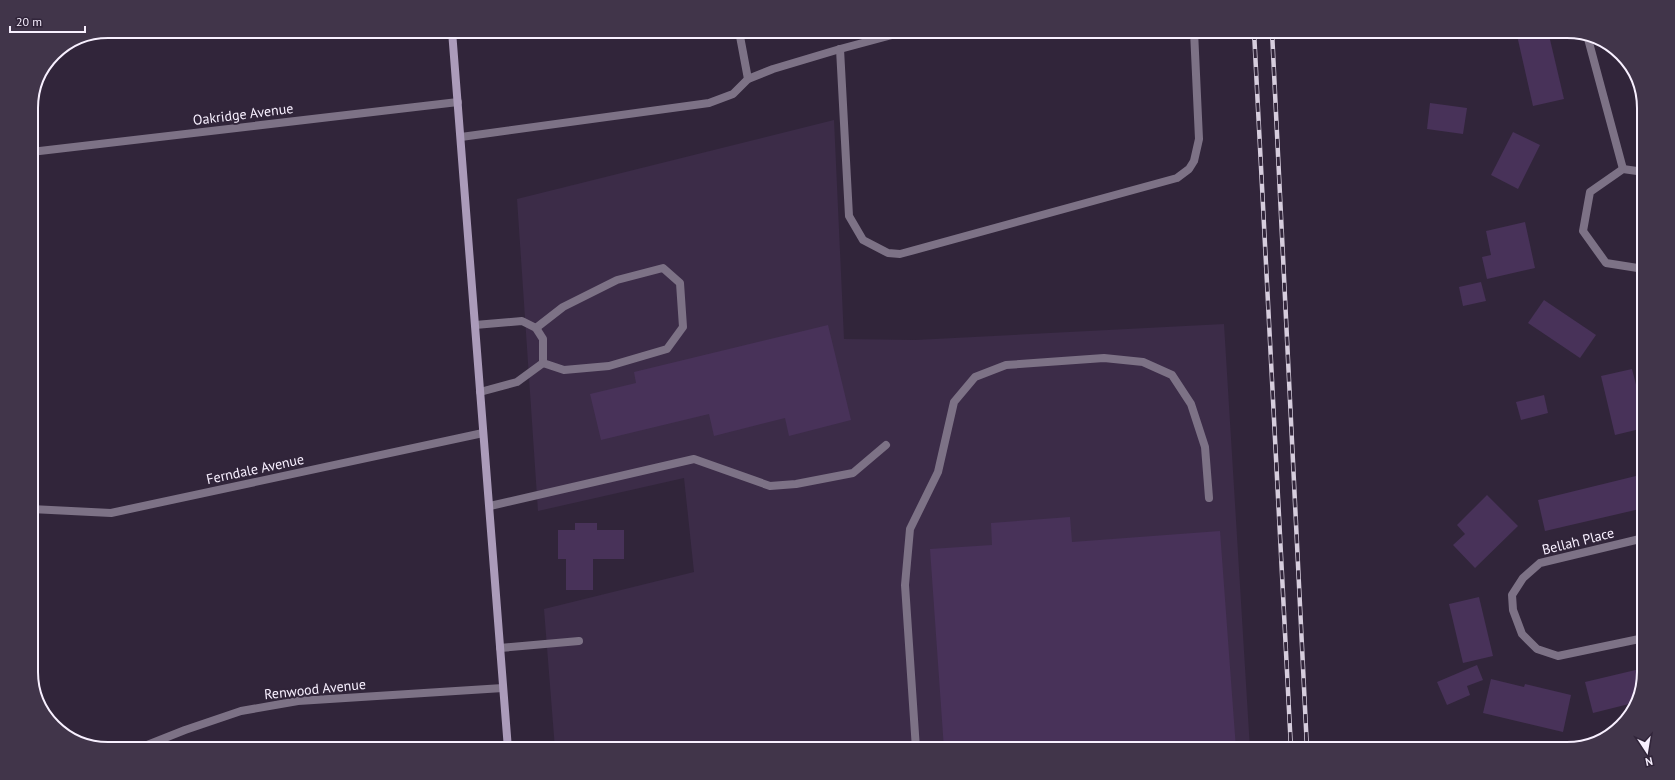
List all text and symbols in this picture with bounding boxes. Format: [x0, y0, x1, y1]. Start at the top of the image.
scale bar [10, 8, 85, 34]
text: 20 m [16, 14, 42, 29]
street label: Oakridge Avenue [192, 99, 294, 129]
street label: Ferndale Avenue [204, 450, 306, 488]
street label: Bellah Place [1540, 523, 1616, 559]
street label: Renwood Avenue [263, 675, 367, 703]
north arrow [1627, 732, 1667, 772]
text: N [1644, 754, 1654, 769]

